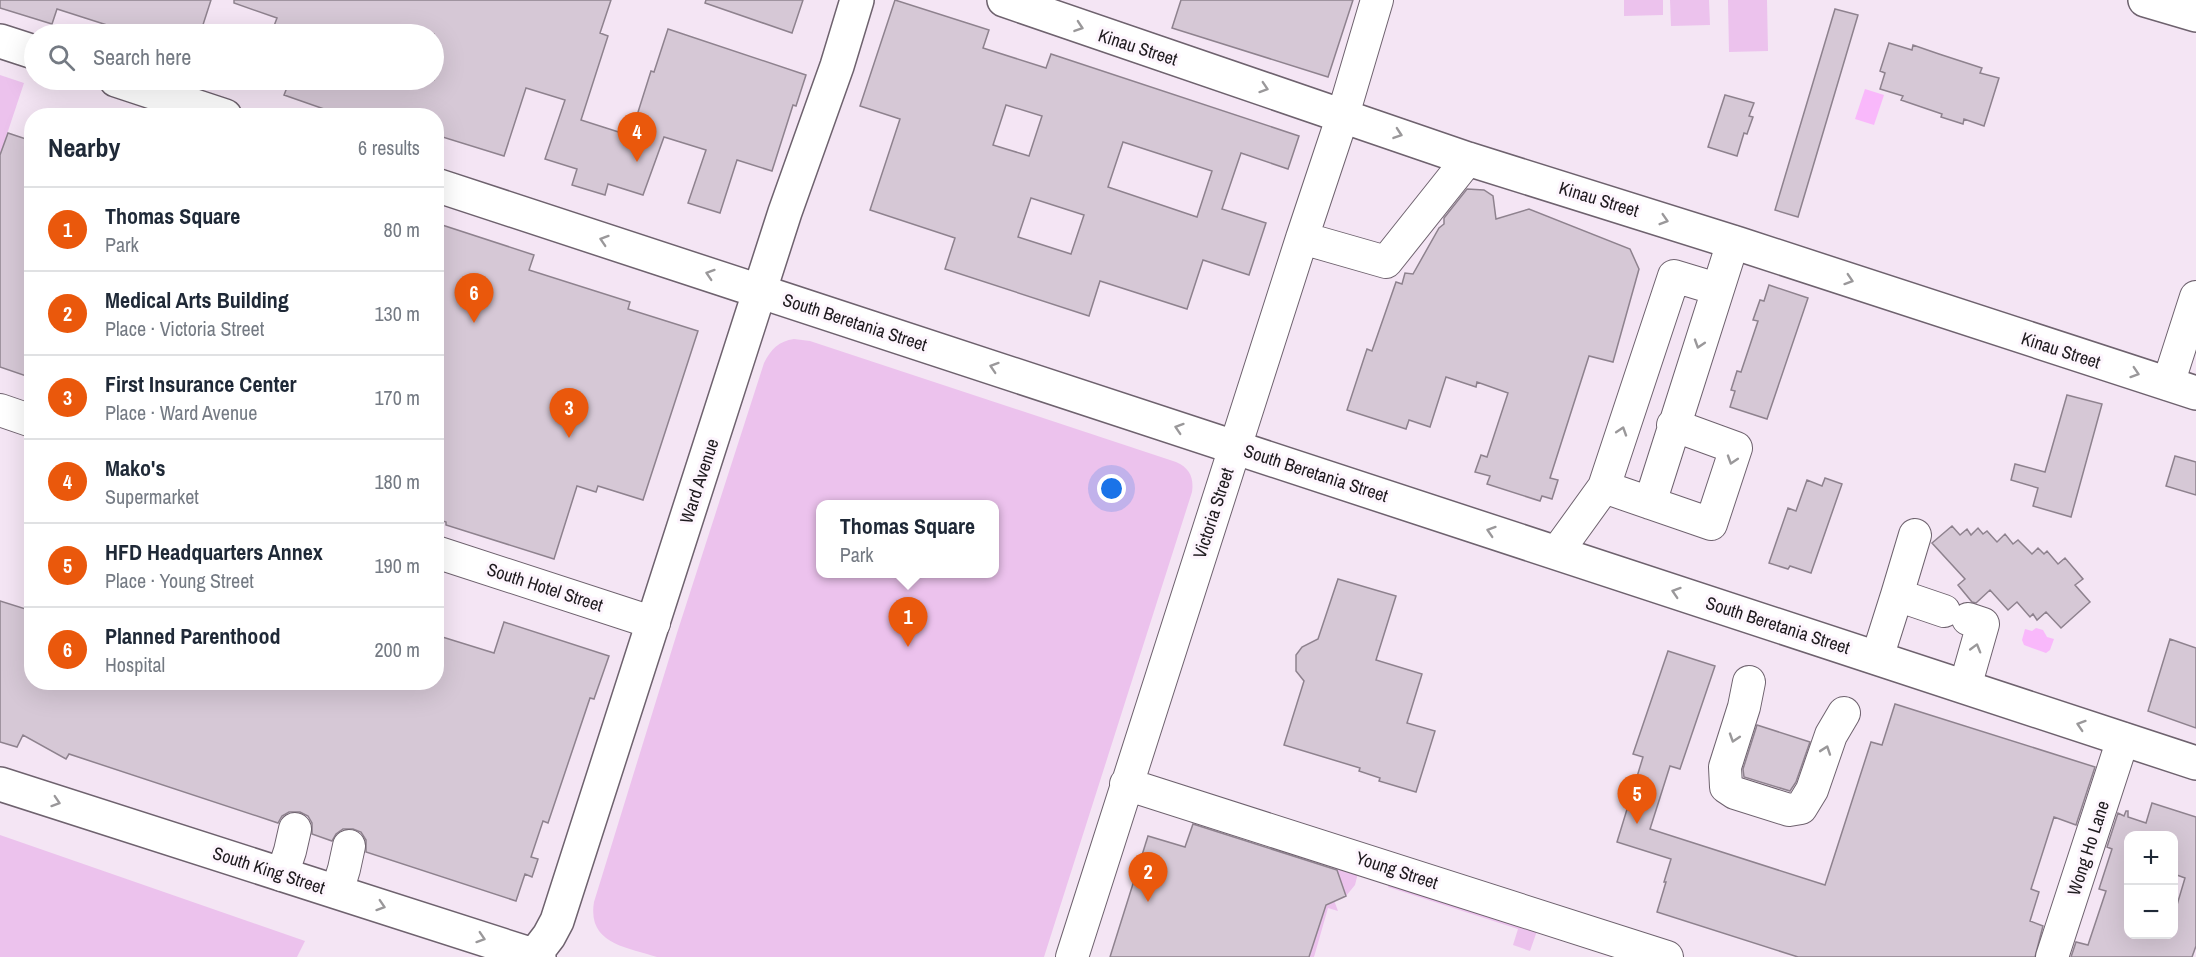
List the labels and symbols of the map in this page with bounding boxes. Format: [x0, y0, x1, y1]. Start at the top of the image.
one-way arrow [1073, 19, 1084, 32]
street label: Kinau Street [1095, 22, 1181, 72]
one-way arrow [1258, 81, 1268, 94]
pin: 4 [618, 112, 656, 162]
one-way arrow [1393, 127, 1403, 140]
street label: Kinau Street [1556, 175, 1642, 223]
one-way arrow [1658, 213, 1669, 225]
one-way arrow [599, 235, 610, 247]
one-way arrow [705, 269, 716, 282]
one-way arrow [1843, 273, 1854, 285]
pin: 6 [454, 274, 494, 323]
street label: South Beretania Street [780, 287, 930, 357]
street label: Kinau Street [2018, 325, 2104, 375]
one-way arrow [1694, 338, 1706, 349]
one-way arrow [989, 362, 1000, 374]
one-way arrow [2129, 366, 2140, 379]
pin: 3 [550, 388, 588, 438]
one-way arrow [1174, 422, 1185, 435]
one-way arrow [1615, 426, 1628, 437]
street label: Ward Avenue [674, 435, 724, 527]
street label: South Beretania Street [1241, 438, 1391, 508]
one-way arrow [1727, 454, 1740, 464]
street label: Victoria Street [1187, 464, 1239, 562]
your location [1097, 474, 1126, 503]
one-way arrow [1486, 525, 1497, 538]
street label: South Hotel Street [484, 556, 606, 618]
one-way arrow [1671, 586, 1682, 599]
street label: South Beretania Street [1703, 590, 1853, 660]
pin: 1 [888, 598, 928, 647]
one-way arrow [1969, 643, 1981, 654]
one-way arrow [2076, 719, 2087, 732]
one-way arrow [1729, 732, 1741, 743]
one-way arrow [1819, 745, 1832, 756]
pin: 5 [1618, 774, 1656, 824]
one-way arrow [50, 794, 61, 807]
street label: Wong Ho Lane [2061, 797, 2115, 899]
street label: South King Street [210, 840, 328, 900]
street label: Young Street [1353, 845, 1441, 895]
pin: 2 [1128, 852, 1168, 902]
one-way arrow [375, 899, 386, 911]
one-way arrow [475, 931, 486, 944]

